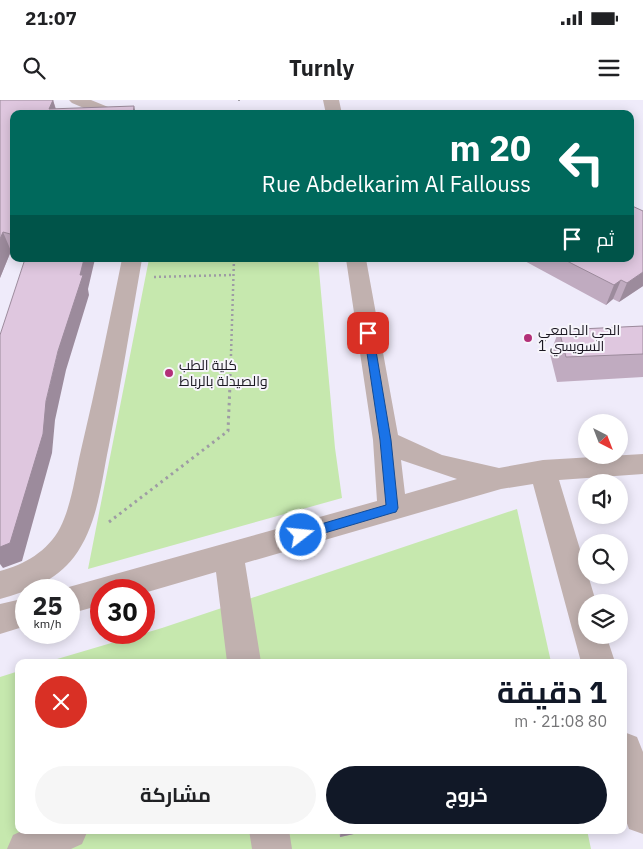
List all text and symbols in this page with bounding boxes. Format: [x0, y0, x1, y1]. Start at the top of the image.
text: 21:07 [25, 6, 77, 30]
text: Turnly [289, 53, 354, 82]
icon: search [20, 54, 48, 82]
icon: menu [595, 54, 623, 82]
text: 20 m [449, 125, 531, 171]
icon: left [549, 130, 614, 195]
text: Rue Abdelkarim Al Fallouss [262, 169, 531, 198]
icon: arrive [558, 225, 586, 253]
text: ثم [596, 227, 614, 251]
pin [347, 312, 389, 354]
icon: arrive [354, 319, 382, 347]
place label: الحي الجامعي السويسي 1 [538, 321, 620, 357]
marker: الحي الجامعي السويسي 1 [522, 332, 534, 344]
place label: كلية الطب والصيدلة بالرباط [179, 356, 268, 390]
marker: كلية الطب والصيدلة بالرباط [163, 367, 175, 379]
north arrow [578, 414, 628, 464]
map controls [578, 414, 628, 644]
button: sound [578, 474, 628, 524]
position arrow [274, 508, 326, 560]
button: search [578, 534, 628, 584]
speed limit sign: 30 [90, 579, 155, 644]
text: 25 [32, 589, 63, 622]
button: layers [578, 594, 628, 644]
text: km/h [33, 616, 62, 631]
text: 1 دقيقة [497, 672, 607, 711]
button: close [35, 676, 87, 728]
text: 80 m · 21:08 [514, 711, 607, 731]
button: مشاركة [35, 766, 316, 824]
button: خروج [326, 766, 607, 824]

